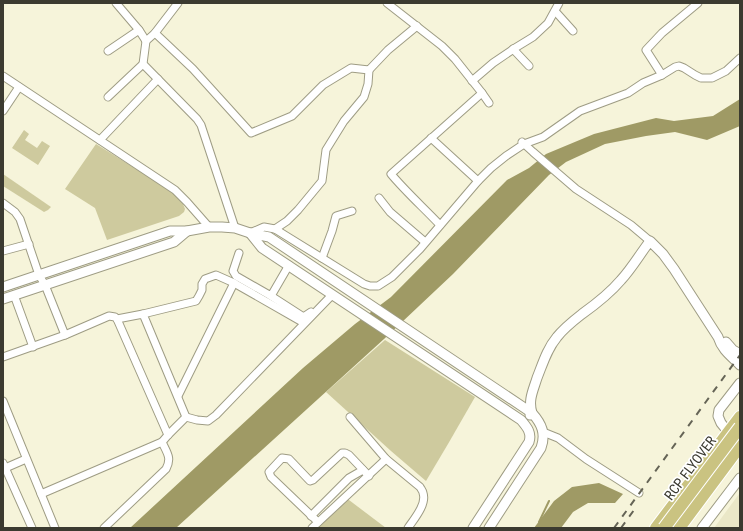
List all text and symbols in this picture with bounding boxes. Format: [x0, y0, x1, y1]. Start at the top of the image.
street label: RCP FLYOVER [661, 432, 720, 503]

